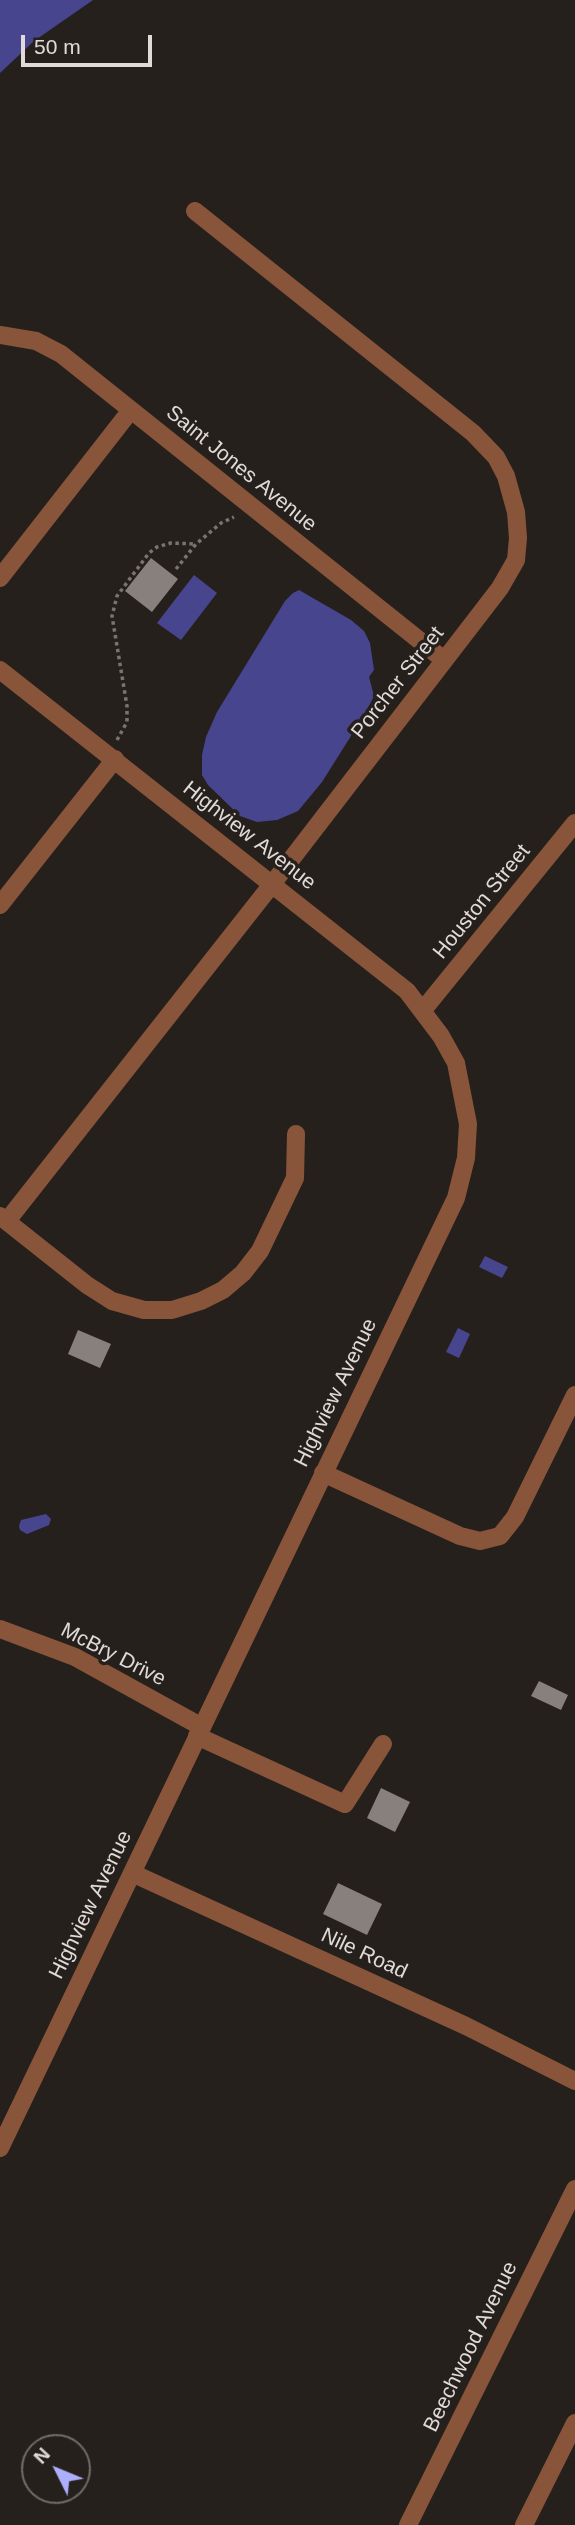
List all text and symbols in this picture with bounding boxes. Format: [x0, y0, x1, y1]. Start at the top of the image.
scale bar [24, 21, 156, 65]
text: 50 m [34, 35, 81, 58]
street label: Saint Jones Avenue [161, 401, 321, 537]
street label: Porcher Street [346, 622, 450, 744]
street label: Highview Avenue [177, 776, 321, 896]
street label: Houston Street [428, 840, 536, 964]
street label: Highview Avenue [289, 1315, 383, 1471]
street label: McBry Drive [56, 1618, 170, 1692]
street label: Highview Avenue [44, 1827, 138, 1983]
street label: Nile Road [317, 1923, 411, 1985]
street label: Beechwood Avenue [419, 2258, 523, 2436]
north arrow [21, 2434, 91, 2504]
text: N [29, 2444, 54, 2468]

